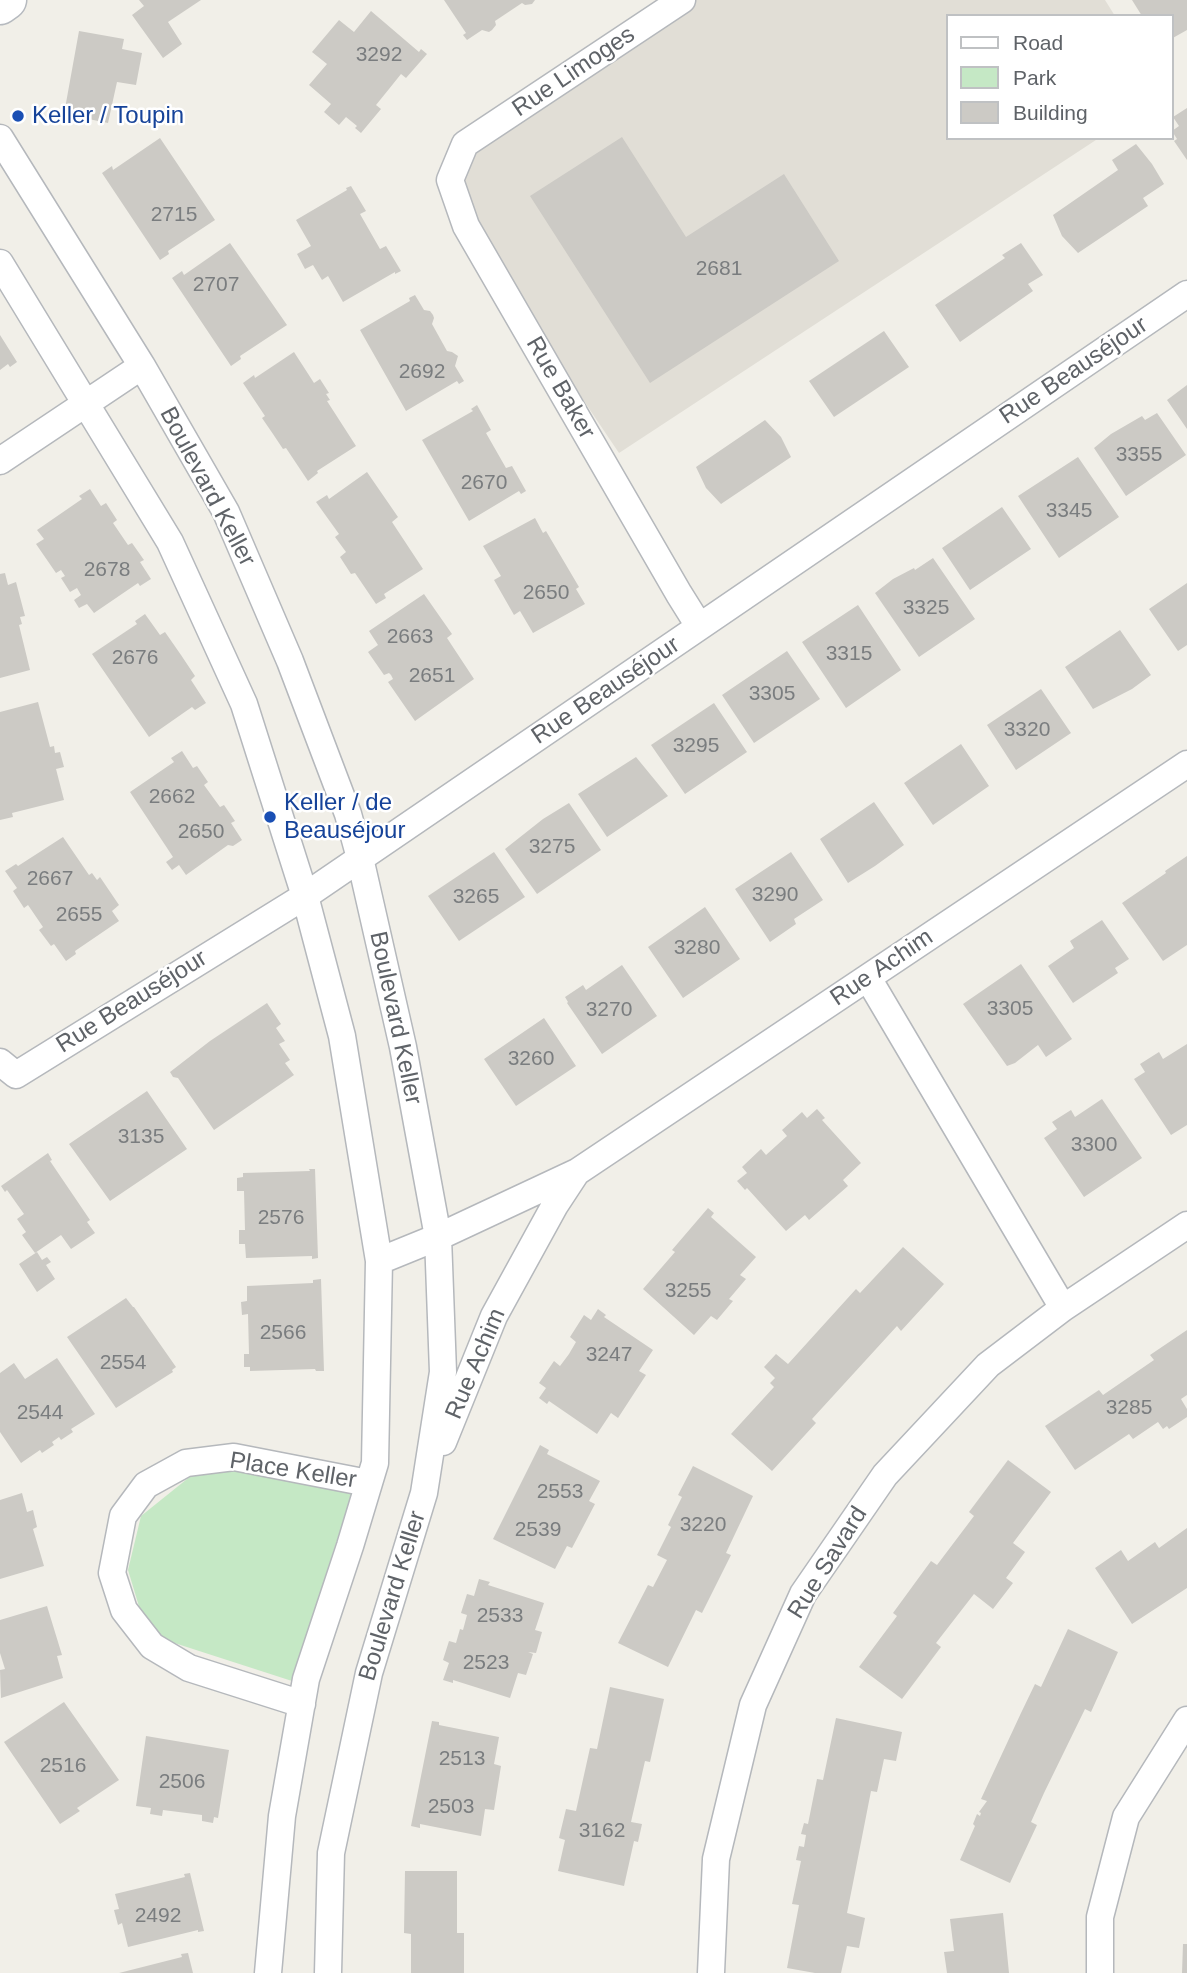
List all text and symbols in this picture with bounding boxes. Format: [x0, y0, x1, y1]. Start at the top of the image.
legend [946, 14, 1173, 140]
street label: Rue Limoges [507, 21, 641, 123]
text: Road [1013, 31, 1063, 54]
house number: 3292 [356, 42, 402, 68]
text: Park [1013, 66, 1056, 89]
text: Building [1013, 101, 1088, 124]
place label: Keller / Toupin [32, 102, 184, 130]
marker: Keller / Toupin [10, 108, 26, 124]
house number: 2715 [151, 202, 197, 228]
house number: 2681 [696, 256, 742, 282]
house number: 2707 [193, 272, 239, 298]
street label: Rue Beauséjour [995, 311, 1153, 431]
street label: Rue Baker [519, 332, 601, 444]
house number: 2692 [399, 359, 445, 385]
street label: Boulevard Keller [153, 402, 261, 572]
house number: 3355 [1116, 442, 1162, 468]
house number: 2670 [461, 470, 507, 496]
house number: 3345 [1046, 498, 1092, 524]
house number: 2678 [84, 557, 130, 583]
house number: 2650 [523, 580, 569, 606]
house number: 3325 [903, 595, 949, 621]
house number: 2663 [387, 624, 433, 650]
street label: Rue Beauséjour [527, 631, 685, 751]
house number: 3315 [826, 641, 872, 667]
house number: 2676 [112, 645, 158, 671]
house number: 2651 [409, 663, 455, 689]
house number: 3305 [749, 681, 795, 707]
house number: 3320 [1004, 717, 1050, 743]
house number: 3295 [673, 733, 719, 759]
house number: 2662 [149, 784, 195, 810]
place label: Keller / de Beauséjour [284, 789, 405, 845]
marker: Keller / de Beauséjour [262, 809, 278, 825]
house number: 2650 [178, 819, 224, 845]
house number: 3275 [529, 834, 575, 860]
house number: 2667 [27, 866, 73, 892]
house number: 3290 [752, 882, 798, 908]
house number: 3265 [453, 884, 499, 910]
house number: 2655 [56, 902, 102, 928]
street label: Rue Achim [825, 923, 939, 1013]
street label: Boulevard Keller [363, 929, 427, 1107]
house number: 3280 [674, 935, 720, 961]
street label: Rue Beauséjour [51, 944, 213, 1060]
house number: 3305 [987, 996, 1033, 1022]
house number: 3270 [586, 997, 632, 1023]
house number: 3260 [508, 1046, 554, 1072]
house number: 3135 [118, 1124, 164, 1150]
house number: 3300 [1071, 1132, 1117, 1158]
house number: 2576 [258, 1205, 304, 1231]
house number: 3255 [665, 1278, 711, 1304]
street label: Rue Achim [440, 1304, 512, 1424]
house number: 2566 [260, 1320, 306, 1346]
house number: 3247 [586, 1342, 632, 1368]
house number: 2554 [100, 1350, 146, 1376]
house number: 3285 [1106, 1395, 1152, 1421]
house number: 2544 [17, 1400, 63, 1426]
street label: Place Keller [228, 1447, 358, 1495]
house number: 2553 [537, 1479, 583, 1505]
street label: Rue Savard [782, 1502, 874, 1624]
street label: Boulevard Keller [353, 1508, 433, 1684]
house number: 3220 [680, 1512, 726, 1538]
house number: 2539 [515, 1517, 561, 1543]
house number: 2533 [477, 1603, 523, 1629]
house number: 2523 [463, 1650, 509, 1676]
house number: 2513 [439, 1746, 485, 1772]
house number: 2516 [40, 1753, 86, 1779]
house number: 2506 [159, 1769, 205, 1795]
house number: 2503 [428, 1794, 474, 1820]
house number: 3162 [579, 1818, 625, 1844]
house number: 2492 [135, 1903, 181, 1929]

